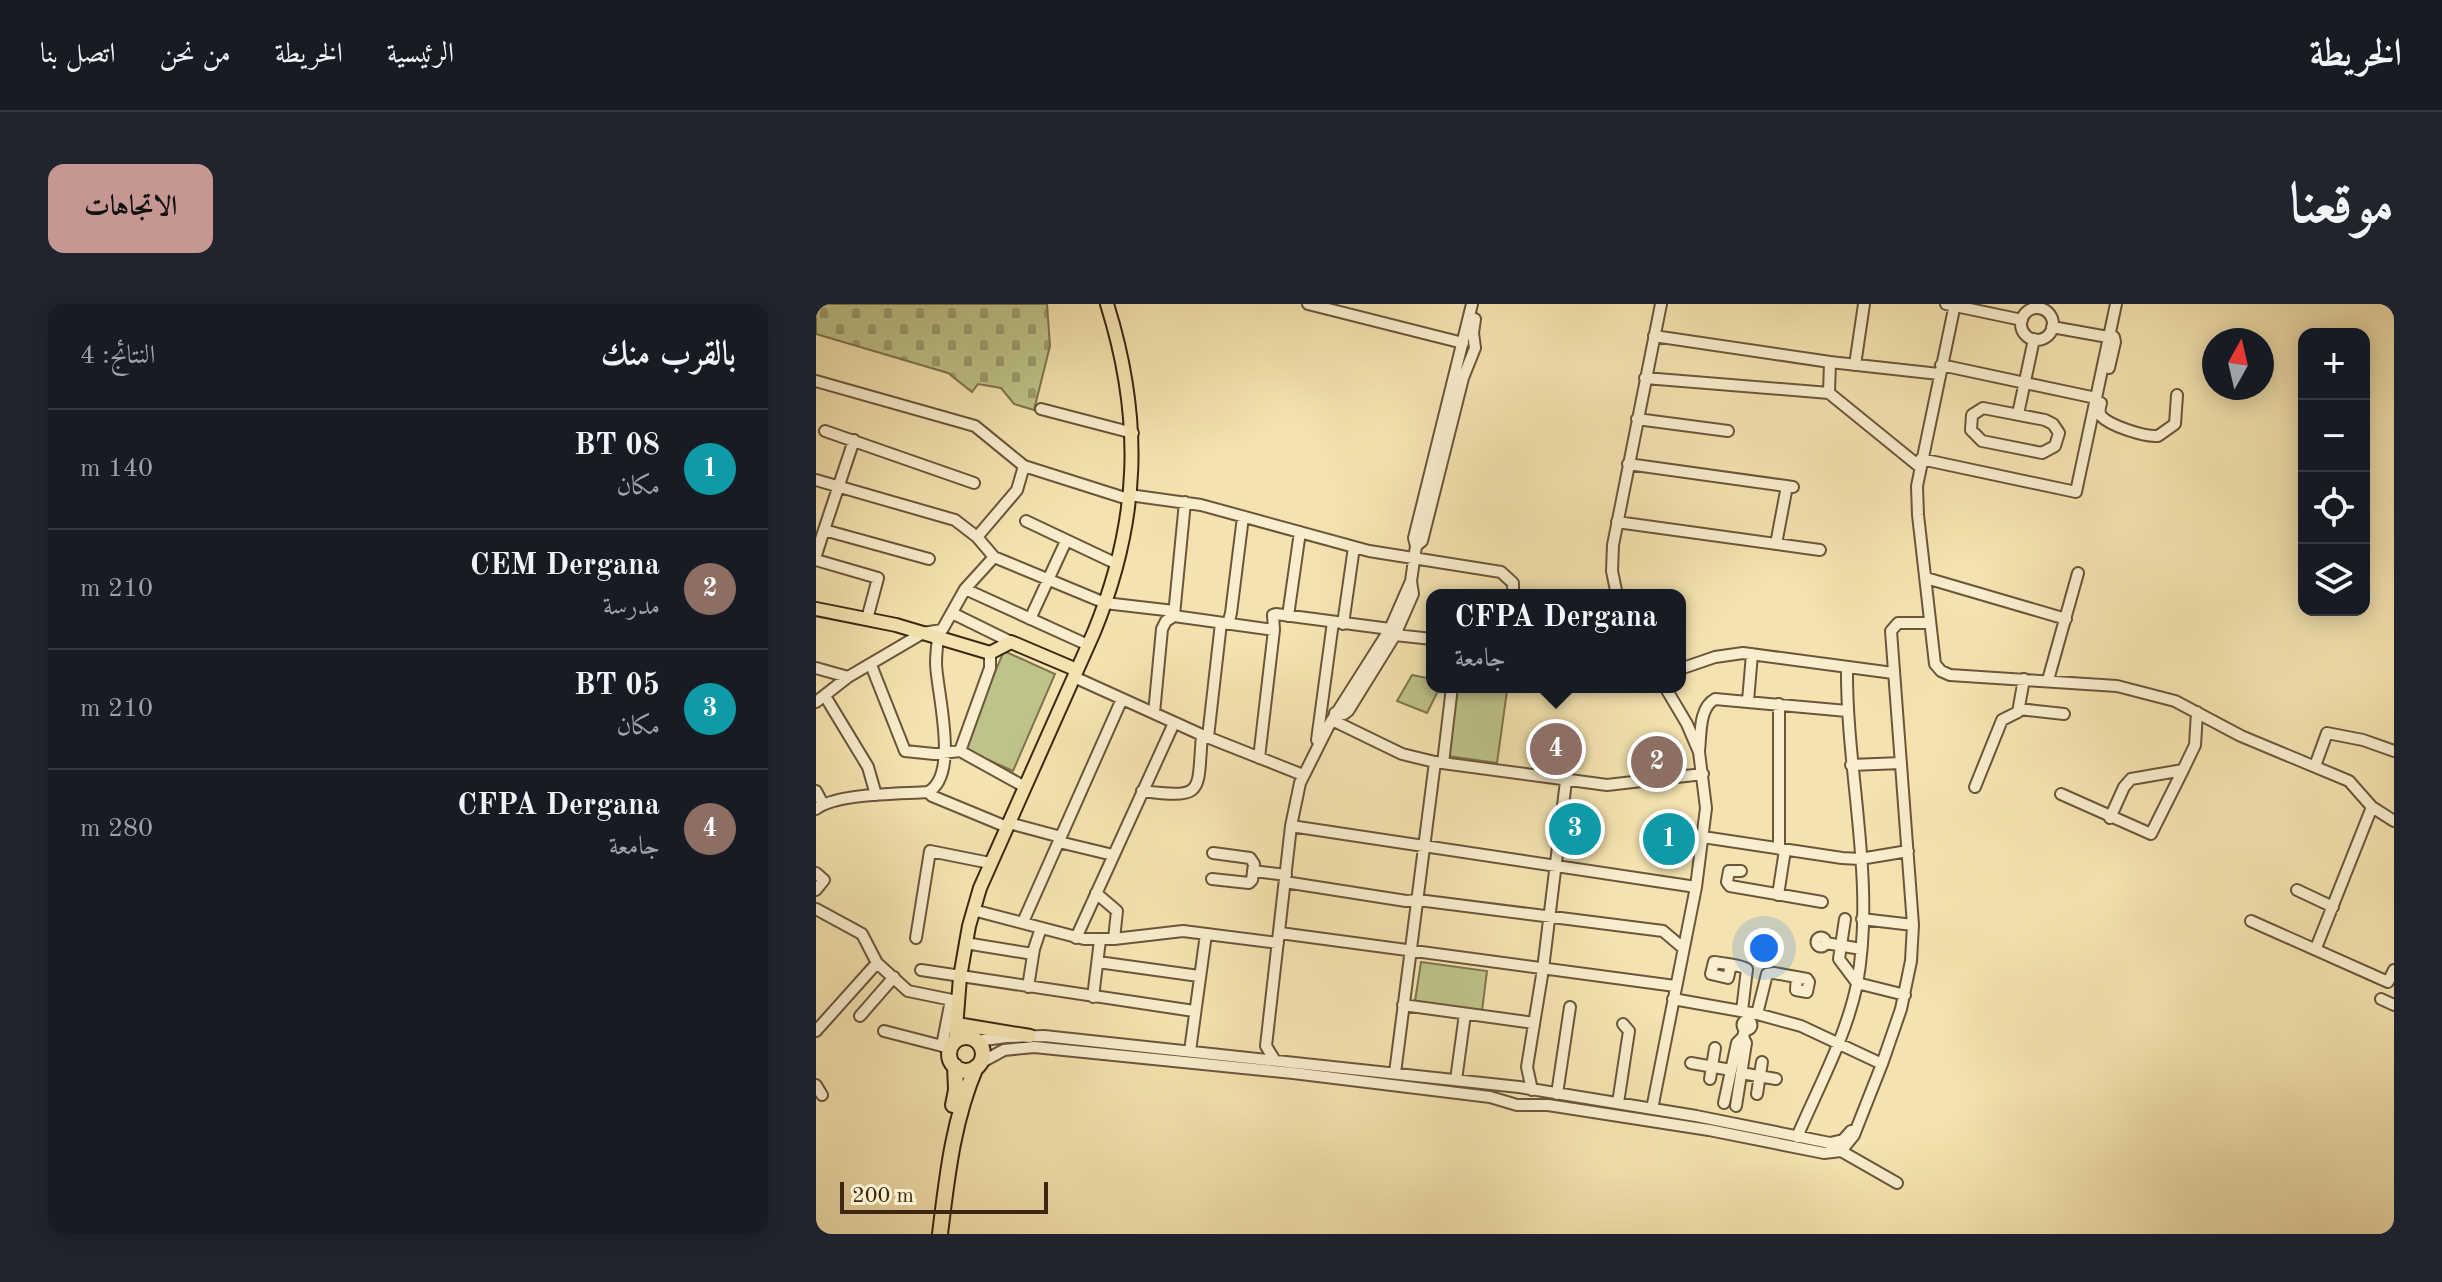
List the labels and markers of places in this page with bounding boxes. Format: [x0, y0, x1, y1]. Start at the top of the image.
pin: 4 [1530, 719, 1582, 779]
pin: 2 [1631, 732, 1683, 792]
pin: 3 [1549, 799, 1601, 859]
pin: 1 [1643, 809, 1695, 869]

